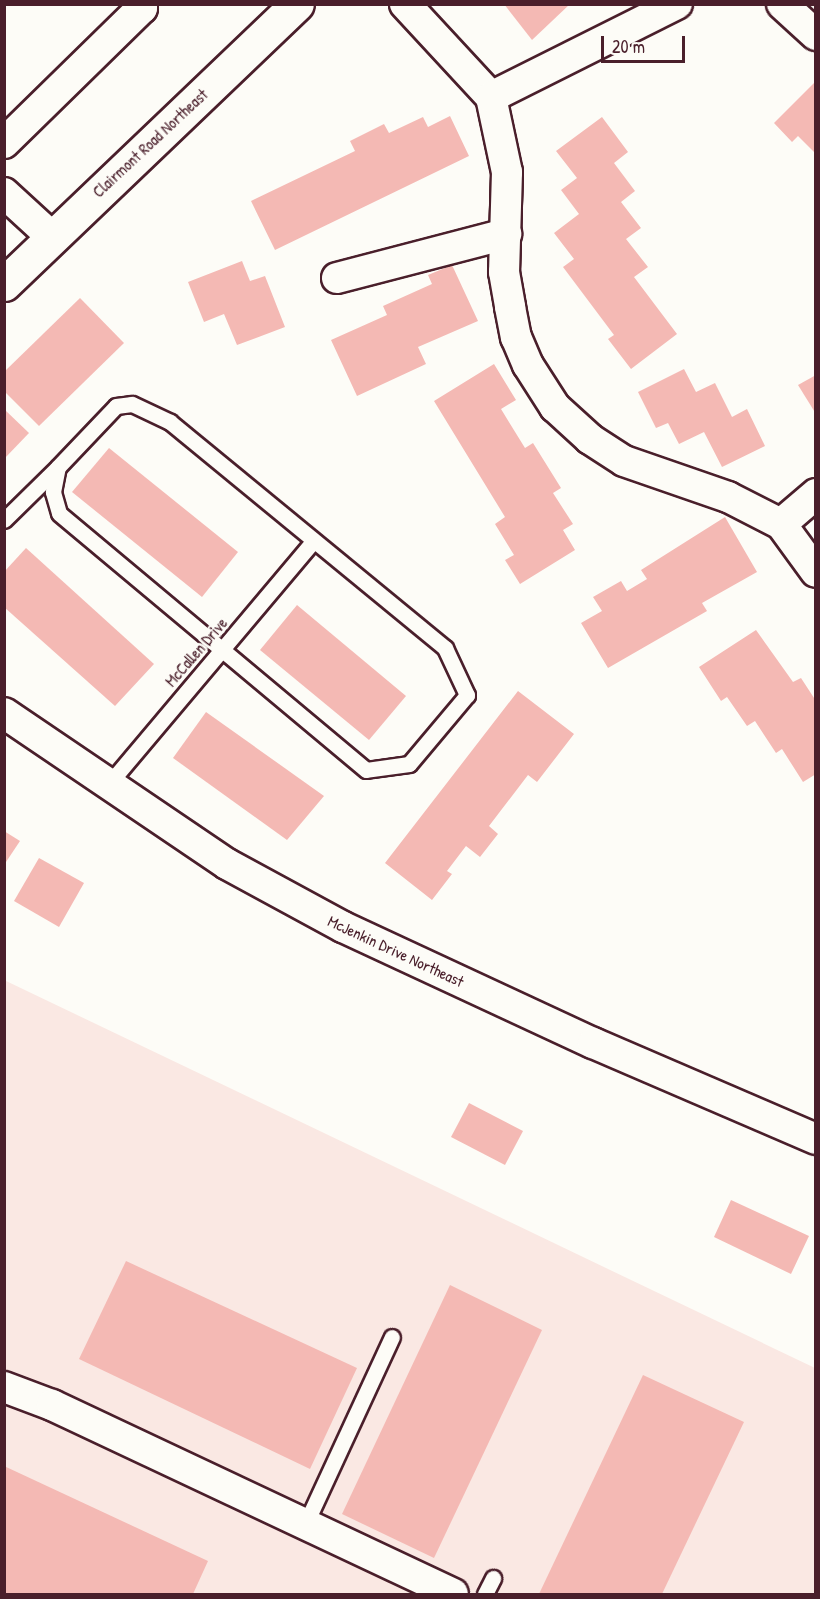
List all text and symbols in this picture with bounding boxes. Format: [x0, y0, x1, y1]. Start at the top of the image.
scale bar [604, 24, 688, 62]
text: 20 m [612, 34, 645, 59]
street label: Clairmont Road Northeast [88, 85, 212, 201]
street label: McCallen Drive [161, 614, 231, 690]
street label: McJenkin Drive Northeast [325, 911, 467, 991]

